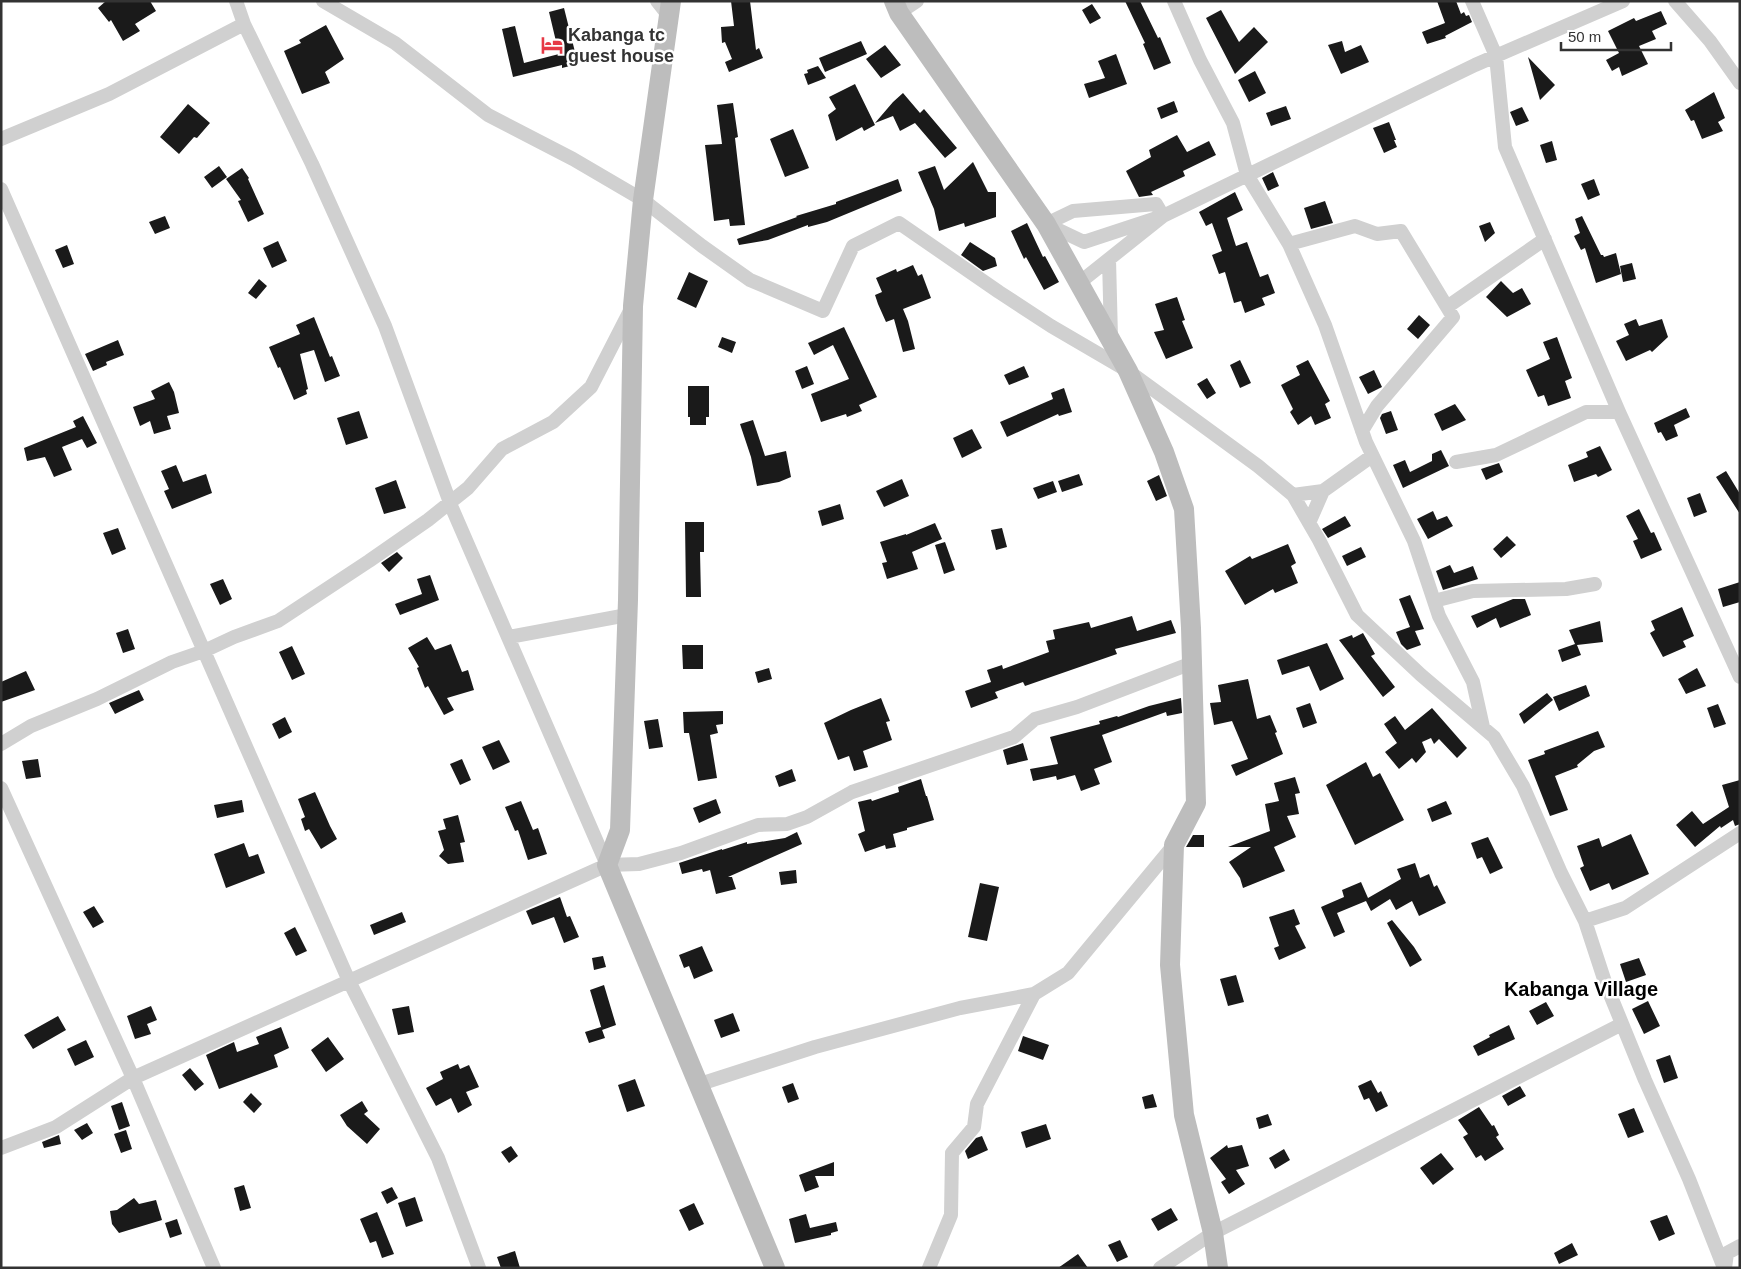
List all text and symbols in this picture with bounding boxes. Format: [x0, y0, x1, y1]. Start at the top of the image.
scale bar [1561, 20, 1671, 52]
place label: Kabanga tc guest house [568, 25, 674, 66]
text: 50 m [1568, 28, 1601, 45]
hotel icon: Kabanga tc guest house [539, 32, 565, 58]
district label: Kabanga Village [1504, 978, 1658, 1000]

